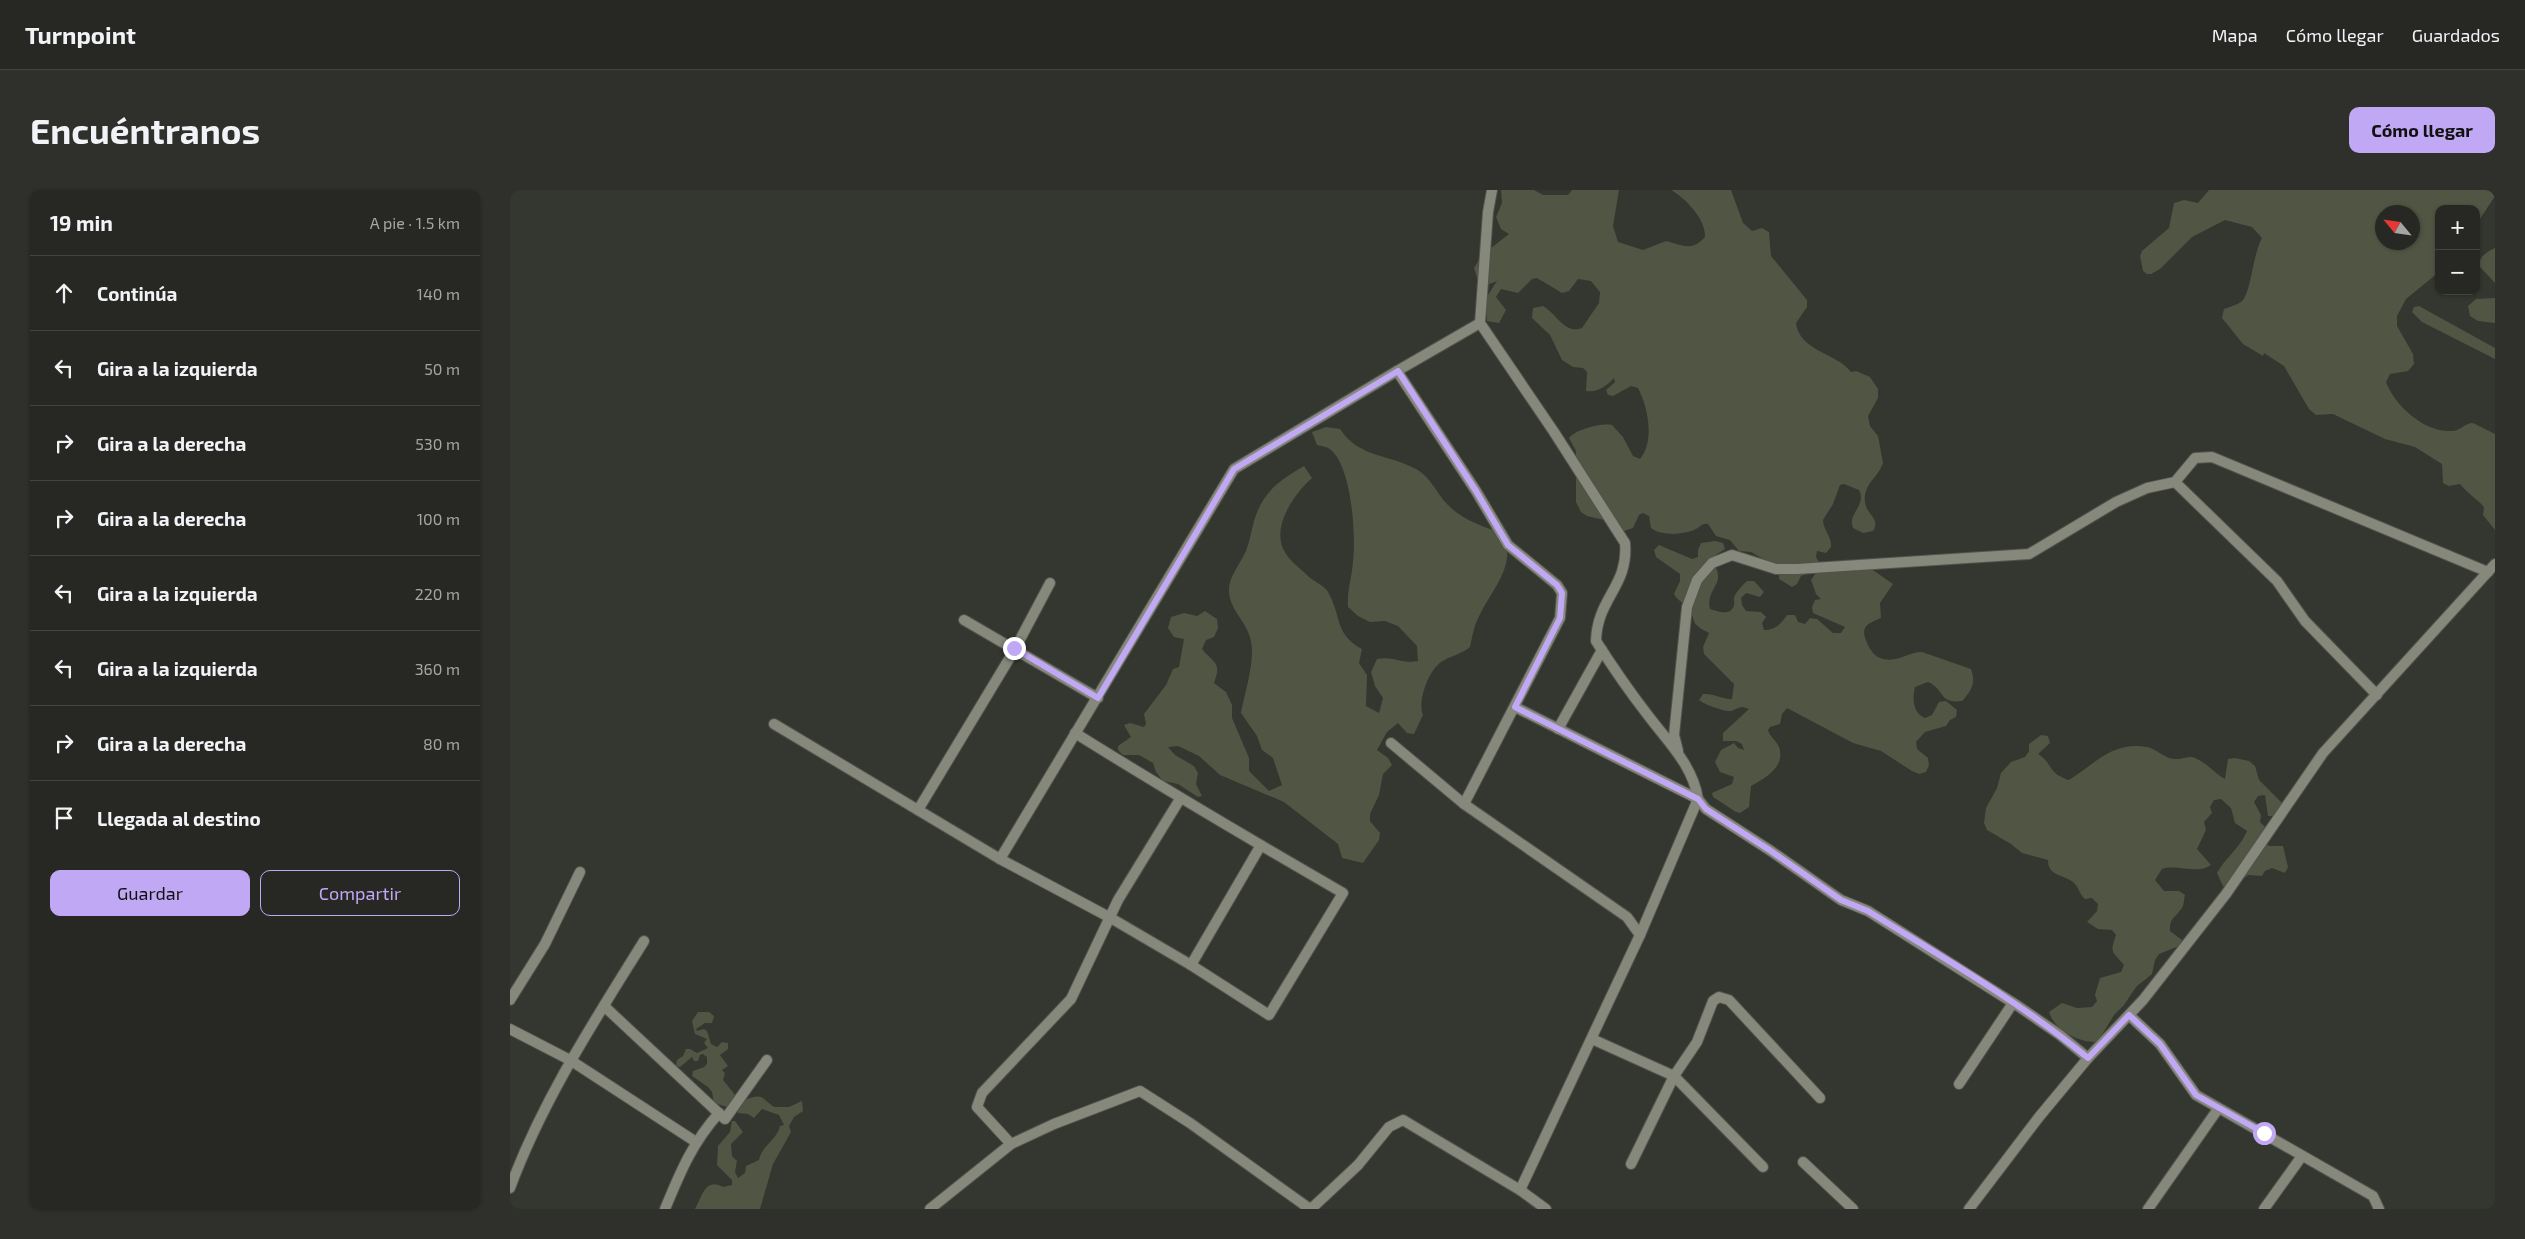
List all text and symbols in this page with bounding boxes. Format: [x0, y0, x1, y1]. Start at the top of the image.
text: Turnpoint [25, 20, 136, 49]
text: Mapa [2212, 24, 2258, 46]
text: Cómo llegar [2286, 24, 2384, 46]
text: Guardados [2412, 24, 2500, 46]
button: Cómo llegar [2349, 107, 2495, 153]
text: Encuéntranos [30, 109, 260, 151]
north arrow [2375, 205, 2420, 250]
map controls [2435, 205, 2480, 295]
button: + [2435, 205, 2480, 250]
text: 19 min [50, 210, 113, 235]
text: A pie · 1.5 km [370, 213, 460, 232]
button: − [2435, 250, 2480, 295]
icon: ahead [50, 279, 78, 307]
text: Continúa [97, 282, 177, 305]
text: 140 m [417, 284, 460, 303]
icon: left [50, 354, 78, 382]
text: Gira a la izquierda [97, 357, 258, 380]
text: 50 m [424, 359, 460, 378]
icon: right [50, 429, 78, 457]
text: Gira a la derecha [97, 432, 246, 455]
text: 530 m [415, 434, 460, 453]
icon: right [50, 504, 78, 532]
text: Gira a la derecha [97, 507, 246, 530]
text: 100 m [417, 509, 460, 528]
icon: left [50, 579, 78, 607]
text: Gira a la izquierda [97, 582, 258, 605]
text: 220 m [415, 584, 460, 603]
route end [1003, 637, 1026, 660]
icon: left [50, 654, 78, 682]
text: Gira a la izquierda [97, 657, 258, 680]
text: 360 m [415, 659, 460, 678]
icon: right [50, 729, 78, 757]
text: Gira a la derecha [97, 732, 246, 755]
text: 80 m [423, 734, 460, 753]
icon: arrive [50, 804, 78, 832]
text: Llegada al destino [97, 807, 261, 830]
button: Guardar [50, 870, 250, 916]
button: Compartir [260, 870, 460, 916]
route start [2253, 1122, 2276, 1145]

